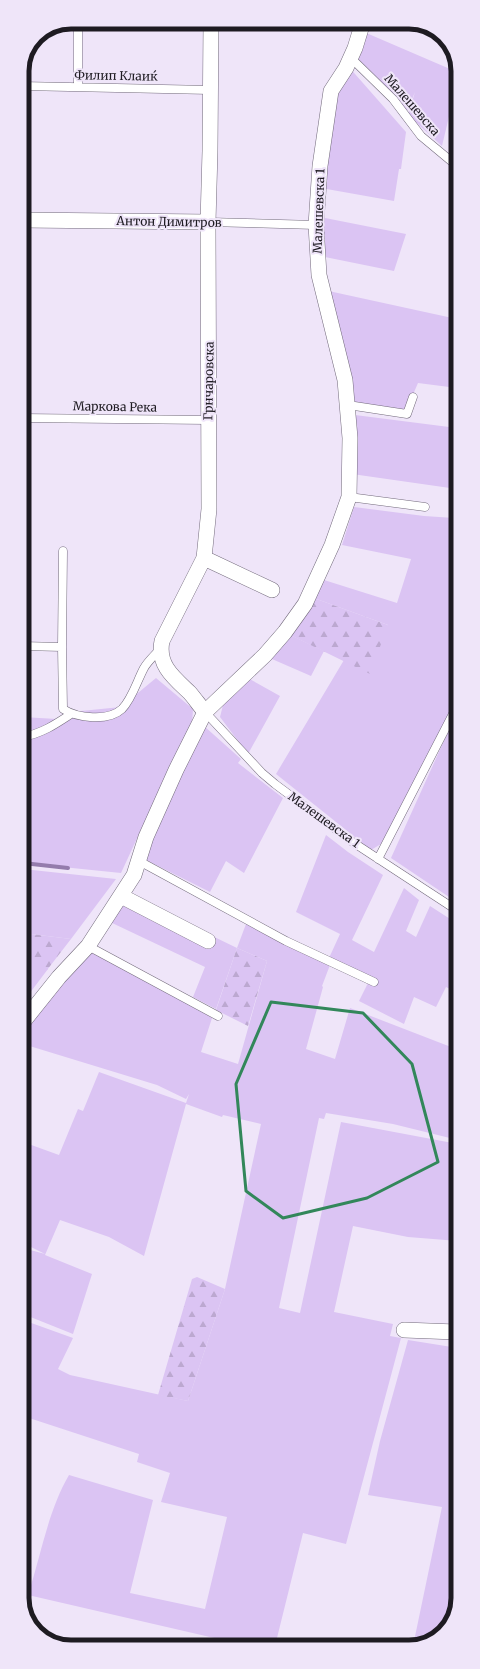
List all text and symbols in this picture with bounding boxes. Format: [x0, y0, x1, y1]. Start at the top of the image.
street label: Филип Клаиќ [74, 67, 158, 84]
street label: Малешевска [382, 71, 444, 139]
street label: Малешевска 1 [310, 168, 328, 254]
street label: Антон Димитров [115, 213, 222, 230]
street label: Грнчаровска [200, 341, 217, 421]
street label: Маркова Река [73, 398, 158, 415]
street label: Малешевска 1 [285, 789, 364, 851]

